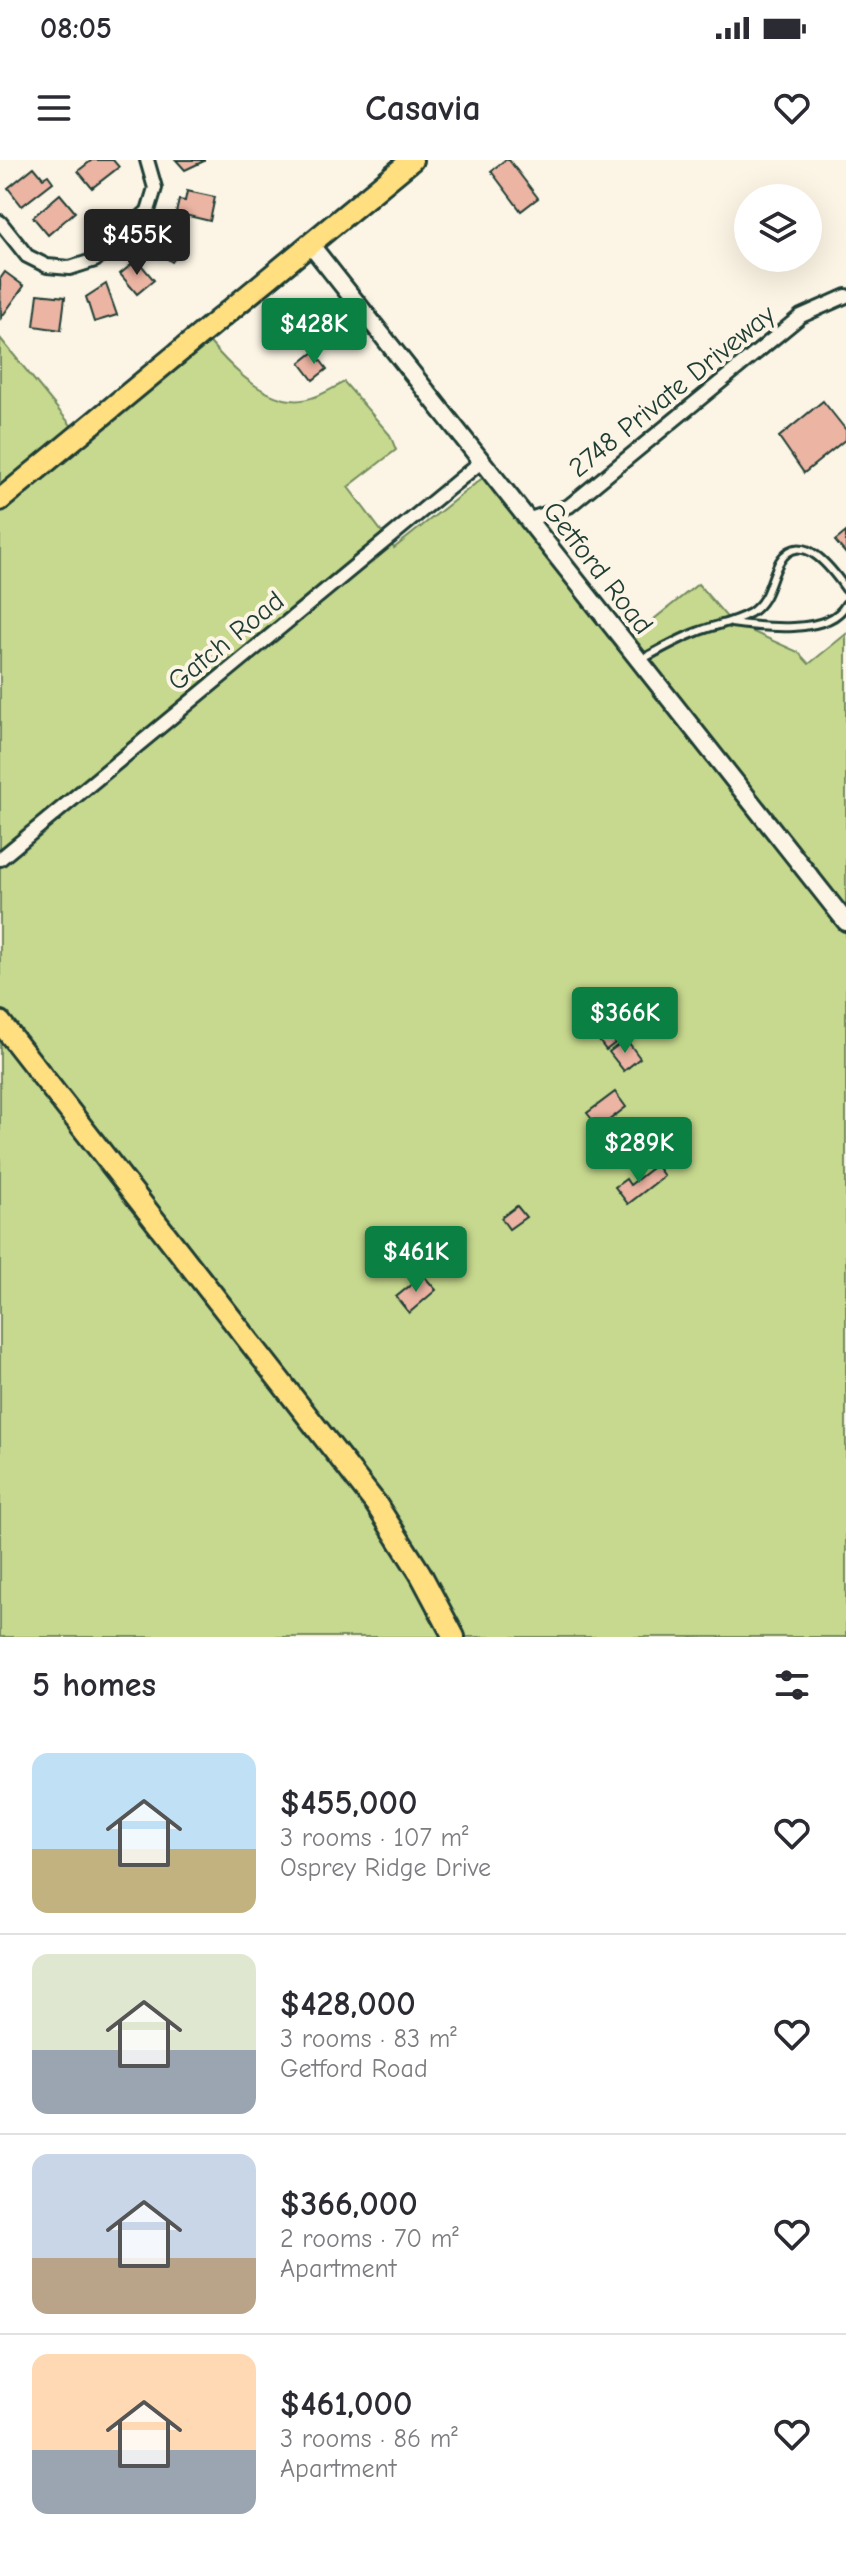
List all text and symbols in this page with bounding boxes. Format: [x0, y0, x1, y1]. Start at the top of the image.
text: 08:05 [40, 11, 112, 46]
icon: menu [32, 86, 76, 130]
icon: heart [770, 86, 814, 130]
text: Casavia [365, 88, 481, 129]
map controls [734, 184, 822, 272]
button: layers [734, 184, 822, 272]
pin: $455K [81, 209, 193, 277]
text: $455K [102, 220, 172, 250]
pin: $428K [258, 298, 370, 366]
street label: 2748 Private Driveway [563, 298, 782, 484]
text: $428K [280, 309, 348, 339]
street label: Getford Road [536, 495, 660, 641]
street label: Gatch Road [162, 585, 290, 697]
pin: $366K [569, 987, 681, 1055]
text: $366K [590, 998, 660, 1028]
pin: $289K [583, 1117, 695, 1185]
text: $289K [604, 1128, 674, 1158]
pin: $461K [360, 1226, 472, 1294]
text: $461K [383, 1237, 449, 1267]
icon: filters [770, 1663, 814, 1707]
text: 5 homes [32, 1665, 156, 1705]
text: $455,000 [280, 1783, 417, 1823]
icon: home [96, 1785, 192, 1881]
icon: heart [770, 1811, 814, 1855]
text: 3 rooms · 107 m² [280, 1823, 469, 1853]
text: Osprey Ridge Drive [280, 1853, 491, 1883]
text: $428,000 [280, 1984, 416, 2024]
icon: home [96, 1986, 192, 2082]
icon: heart [770, 2012, 814, 2056]
text: 3 rooms · 83 m² [280, 2024, 457, 2054]
text: Getford Road [280, 2054, 428, 2084]
text: $366,000 [280, 2184, 418, 2224]
icon: home [96, 2186, 192, 2282]
icon: heart [770, 2212, 814, 2256]
text: 2 rooms · 70 m² [280, 2224, 459, 2254]
text: Apartment [280, 2254, 396, 2284]
text: $461,000 [280, 2384, 412, 2424]
icon: home [96, 2386, 192, 2482]
icon: heart [770, 2412, 814, 2456]
text: 3 rooms · 86 m² [280, 2424, 458, 2454]
text: Apartment [280, 2454, 396, 2484]

